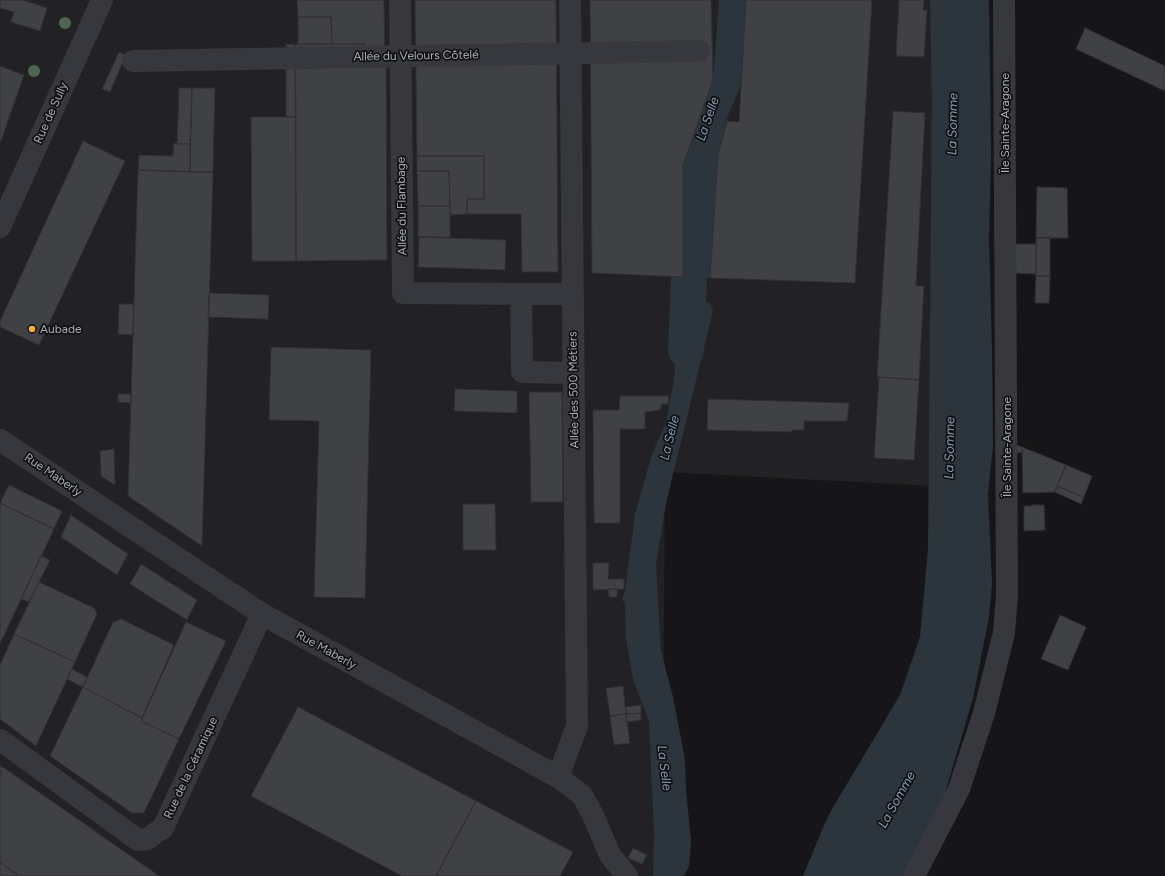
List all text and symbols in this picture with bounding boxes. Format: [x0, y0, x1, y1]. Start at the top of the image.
street label: Allée du Velours Côtelé [353, 48, 479, 64]
street label: Île Sainte-Aragone [998, 73, 1012, 173]
street label: Rue de Sully [31, 80, 71, 146]
water label: La Somme [945, 93, 961, 155]
water label: La Selle [693, 95, 723, 143]
street label: Allée du Flambage [394, 157, 410, 255]
place label: Aubade [40, 322, 82, 336]
marker: Aubade [27, 324, 37, 334]
street label: Allée des 500 Métiers [566, 331, 582, 449]
street label: Île Sainte-Aragone [1000, 397, 1014, 497]
water label: La Selle [657, 414, 683, 462]
water label: La Somme [942, 417, 958, 479]
street label: Rue Maberly [21, 450, 85, 500]
street label: Rue Maberly [293, 628, 359, 672]
street label: Rue de la Céramique [161, 715, 221, 821]
water label: La Selle [653, 744, 675, 792]
water label: La Somme [875, 769, 919, 831]

